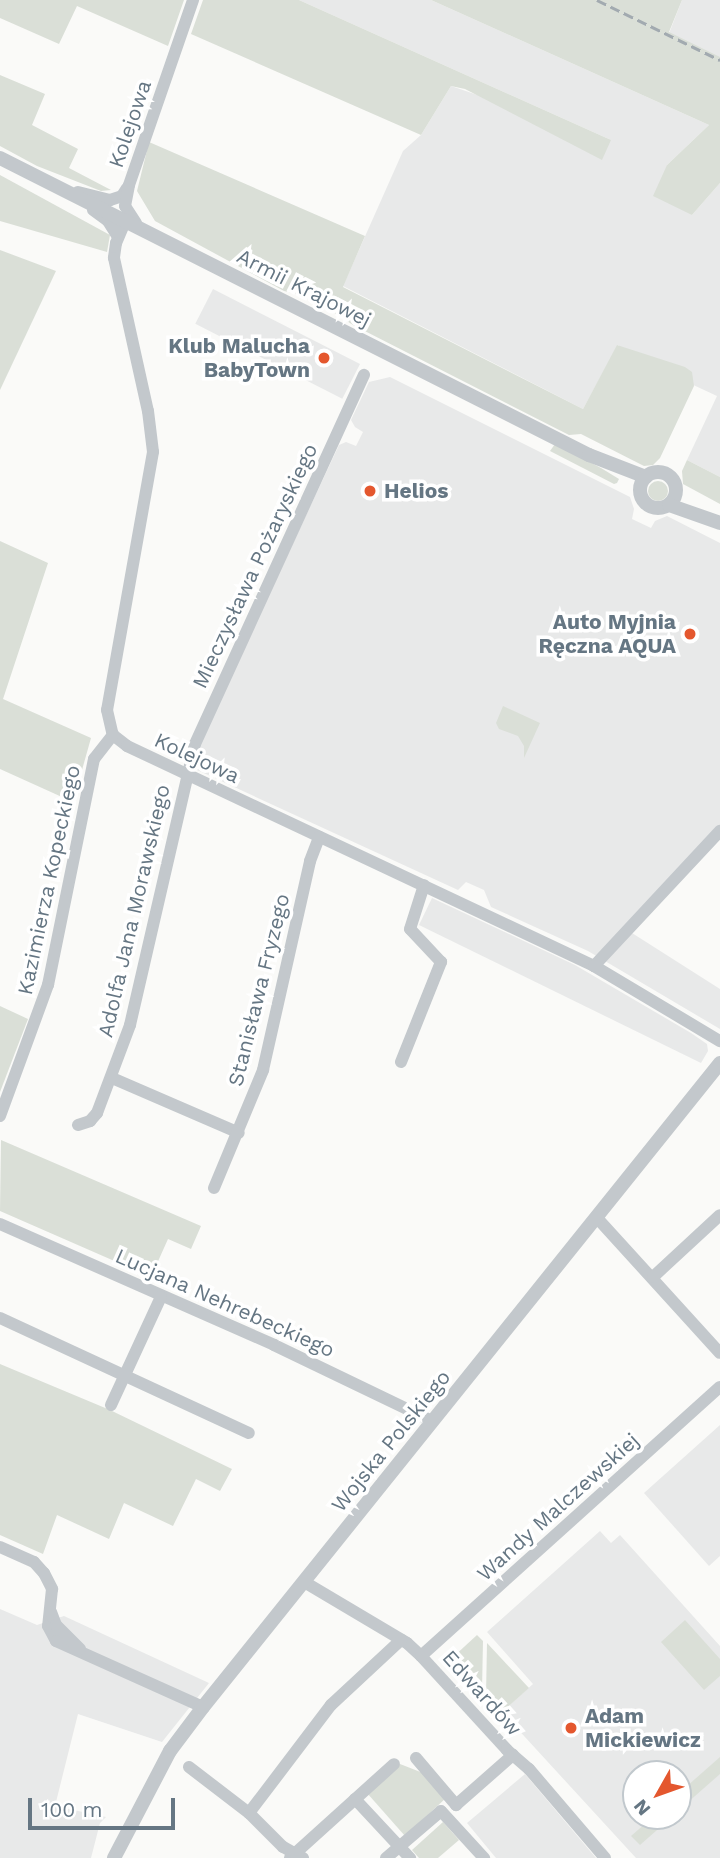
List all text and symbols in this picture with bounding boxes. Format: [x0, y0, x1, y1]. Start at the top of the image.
street label: Kolejowa [103, 77, 157, 171]
street label: Armii Krajowej [233, 243, 375, 333]
place label: Klub Malucha BabyTown [168, 333, 310, 383]
marker: Klub Malucha BabyTown [316, 350, 332, 366]
street label: Mieczysława Pożaryskiego [187, 439, 323, 693]
place label: Helios [384, 478, 448, 504]
marker: Helios [362, 483, 378, 499]
place label: Auto Myjnia Ręczna AQUA [538, 609, 676, 659]
marker: Auto Myjnia Ręczna AQUA [682, 626, 698, 642]
street label: Kolejowa [150, 727, 244, 789]
street label: Kazimierza Kopeckiego [12, 763, 86, 997]
street label: Adolfa Jana Morawskiego [92, 781, 176, 1041]
street label: Stanisława Fryzego [223, 891, 295, 1089]
street label: Lucjana Nehrebeckiego [111, 1243, 339, 1363]
street label: Wojska Polskiego [326, 1365, 456, 1517]
street label: Wandy Malczewskiej [472, 1427, 644, 1587]
street label: Edwardów [437, 1645, 527, 1741]
place label: Adam Mickiewicz [585, 1703, 701, 1753]
marker: Adam Mickiewicz [563, 1720, 579, 1736]
north arrow [622, 1760, 692, 1830]
scale bar [32, 1784, 178, 1828]
text: N [629, 1795, 655, 1820]
text: 100 m [41, 1797, 103, 1822]

